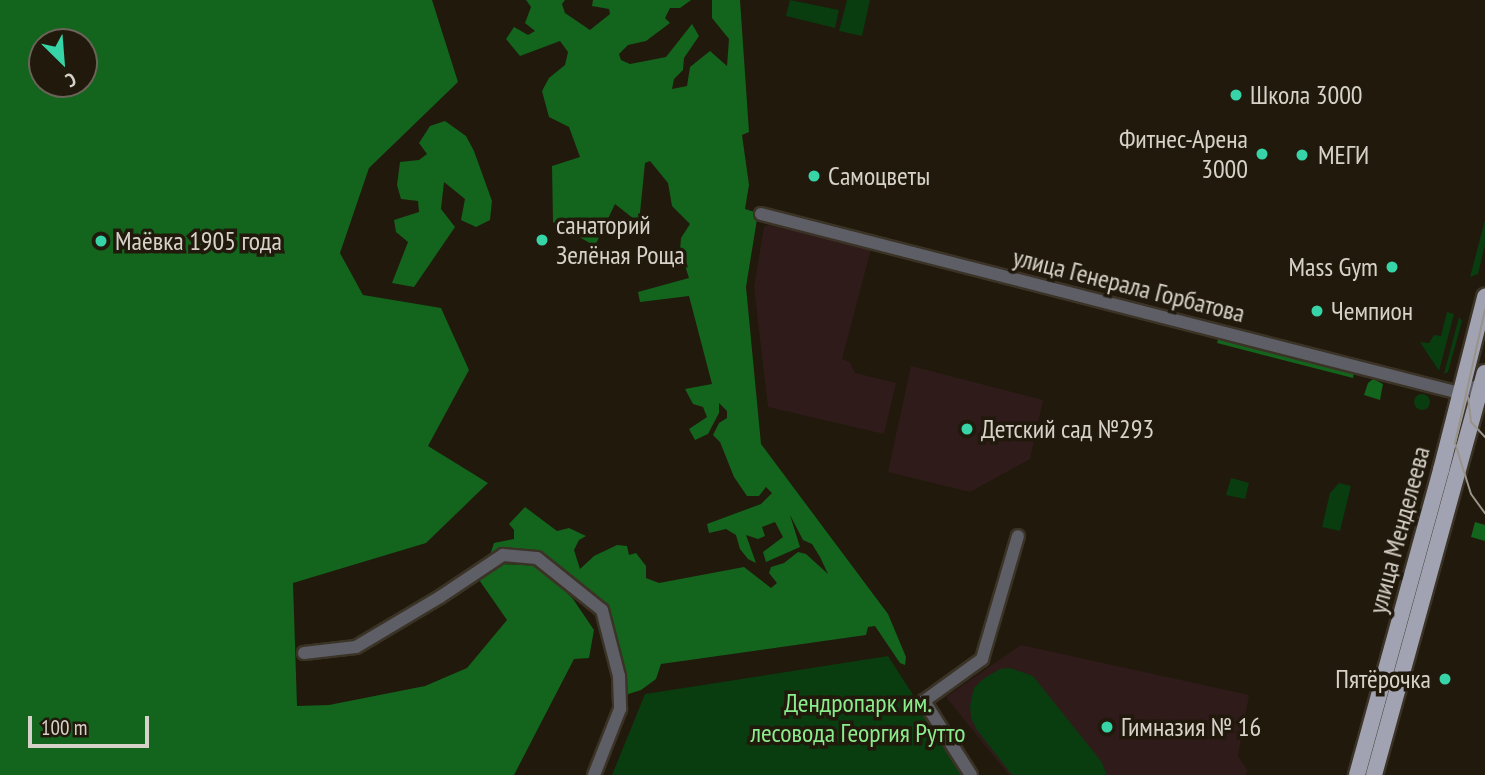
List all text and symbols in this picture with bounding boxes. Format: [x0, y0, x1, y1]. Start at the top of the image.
north arrow [28, 28, 98, 98]
text: С [62, 68, 80, 93]
place label: Школа 3000 [1250, 79, 1363, 111]
marker: Школа 3000 [1228, 87, 1244, 103]
place label: Фитнес-Арена 3000 [1119, 123, 1248, 184]
place label: МЕГИ [1318, 139, 1369, 171]
marker: МЕГИ [1292, 145, 1312, 165]
marker: Фитнес-Арена 3000 [1254, 146, 1270, 162]
place label: Самоцветы [828, 160, 930, 192]
marker: Самоцветы [806, 168, 822, 184]
place label: санаторий Зелёная Роща [556, 209, 685, 270]
place label: Маёвка 1905 года [115, 225, 282, 257]
marker: санаторий Зелёная Роща [534, 232, 550, 248]
marker: Маёвка 1905 года [93, 233, 109, 249]
street label: улица Генерала Горбатова [1010, 241, 1248, 329]
place label: Mass Gym [1288, 251, 1378, 283]
marker: Mass Gym [1384, 259, 1400, 275]
place label: Чемпион [1331, 295, 1413, 327]
marker: Чемпион [1309, 303, 1325, 319]
place label: Детский сад №293 [981, 413, 1154, 445]
marker: Детский сад №293 [959, 421, 975, 437]
street label: улица Менделеева [1362, 443, 1436, 617]
place label: Пятёрочка [1335, 663, 1431, 695]
marker: Пятёрочка [1437, 671, 1453, 687]
park label: Дендропарк им. лесовода Георгия Рутто [750, 687, 966, 748]
scale bar [32, 702, 152, 746]
place label: Гимназия № 16 [1121, 711, 1261, 743]
text: 100 m [41, 714, 87, 741]
marker: Гимназия № 16 [1099, 719, 1115, 735]

